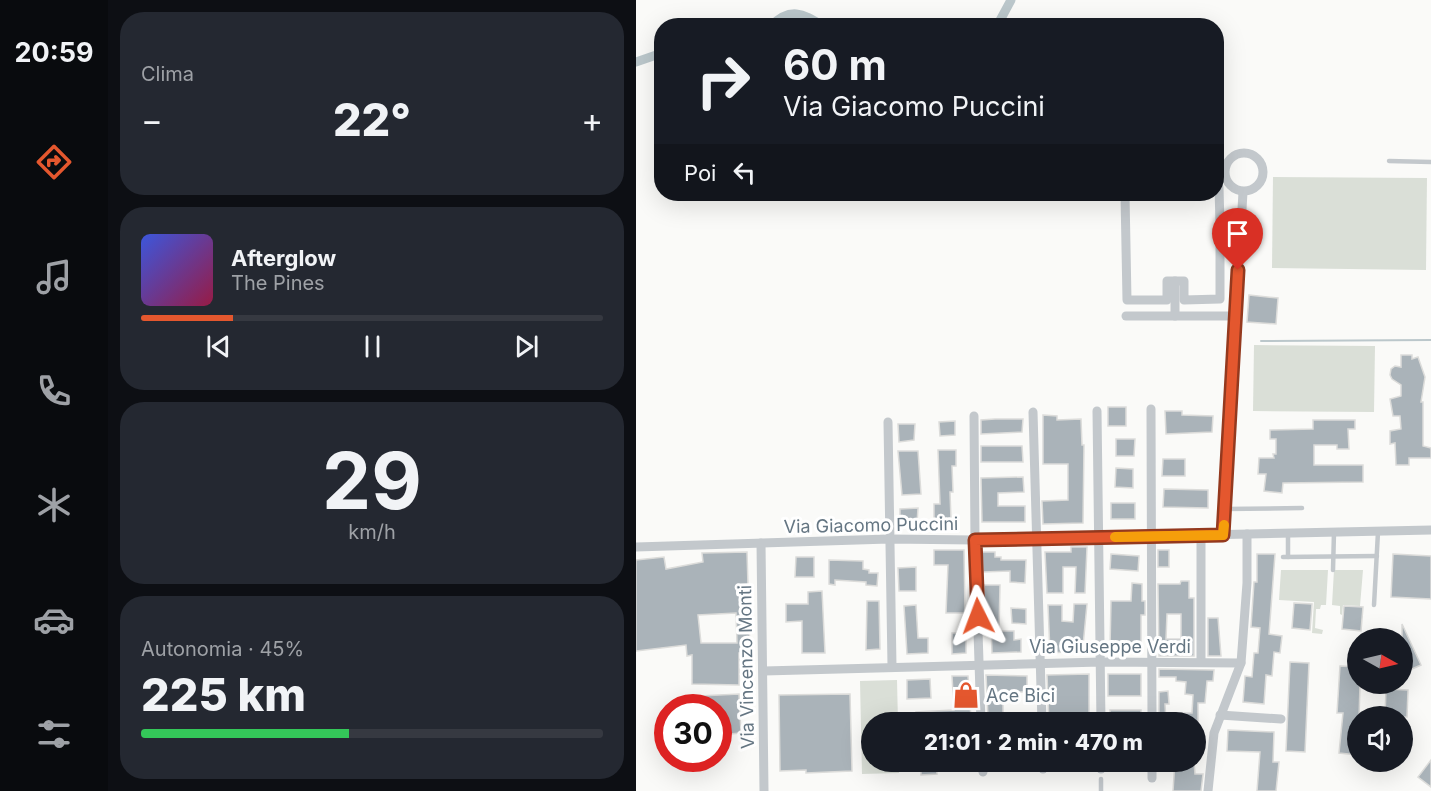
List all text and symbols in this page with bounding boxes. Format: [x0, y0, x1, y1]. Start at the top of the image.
text: 20:59 [14, 36, 94, 69]
text: 60 m [783, 39, 887, 90]
icon: right [684, 42, 762, 120]
text: Clima [141, 62, 194, 86]
text: Via Giacomo Puccini [783, 90, 1045, 123]
text: 22° [333, 92, 411, 147]
text: − [141, 100, 163, 140]
text: + [581, 100, 603, 140]
icon: directions [33, 141, 75, 183]
icon: left [728, 156, 761, 189]
text: Poi [684, 160, 716, 186]
pin [1212, 208, 1263, 270]
icon: arrive [1221, 217, 1254, 250]
text: Afterglow [231, 245, 336, 271]
icon: music [33, 256, 75, 298]
text: The Pines [231, 271, 325, 295]
icon: previous [202, 330, 235, 363]
icon: pause [356, 330, 389, 363]
icon: next [510, 330, 543, 363]
icon: phone [33, 370, 75, 412]
text: 29 [322, 433, 422, 528]
icon: climate [33, 484, 75, 526]
street label: Via Giacomo Puccini [784, 513, 958, 537]
text: km/h [348, 520, 396, 544]
position arrow [946, 584, 1010, 648]
street label: Via Vincenzo Monti [734, 585, 758, 749]
icon: car [33, 599, 75, 641]
north arrow [1347, 628, 1413, 694]
map controls [1347, 628, 1413, 772]
street label: Via Giuseppe Verdi [1029, 636, 1191, 657]
text: Autonomia · 45% [141, 637, 304, 661]
text: 225 km [141, 667, 306, 722]
shop icon: Ace Bici [951, 680, 981, 710]
place label: Ace Bici [986, 685, 1055, 706]
speed limit sign: 30 [654, 694, 732, 772]
button: sound [1347, 706, 1413, 772]
icon: filters [33, 713, 75, 755]
text: 21:01 · 2 min · 470 m [924, 729, 1143, 755]

